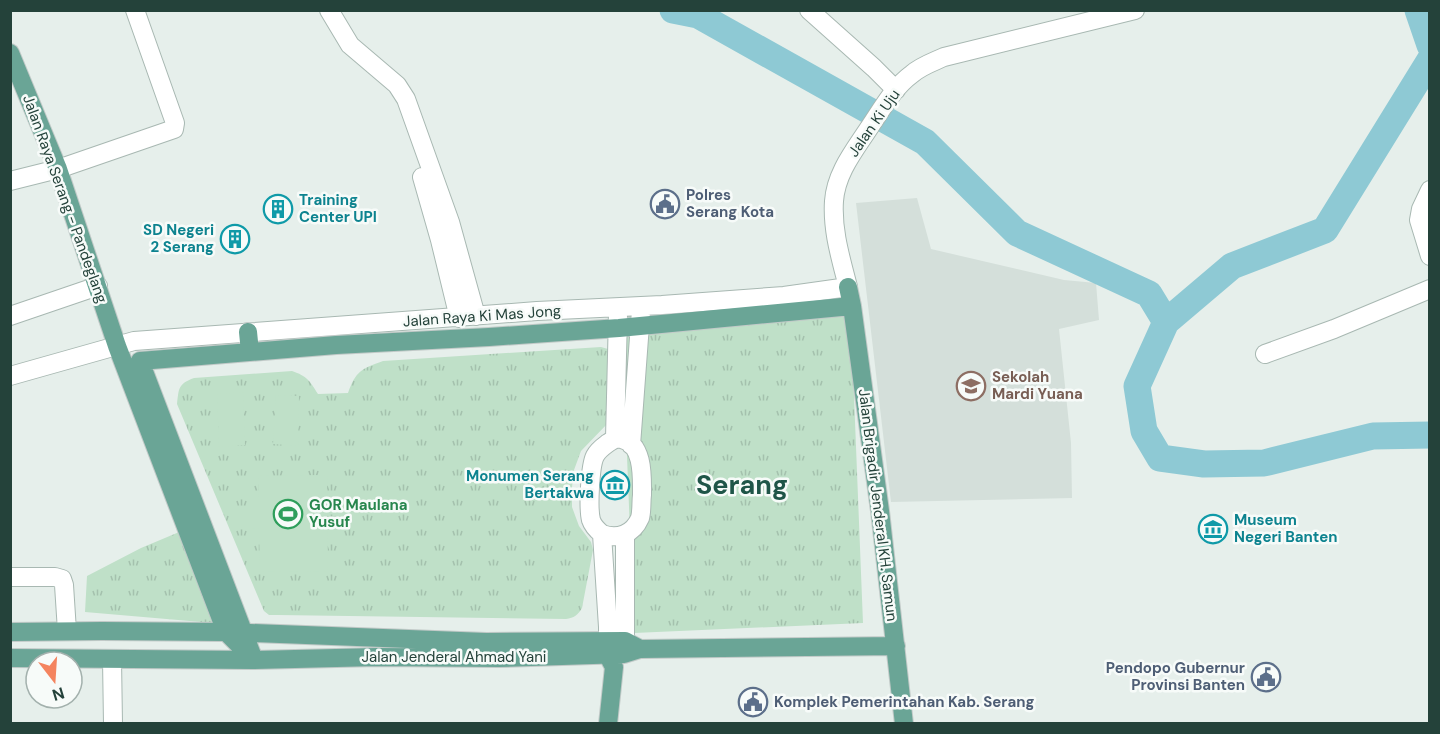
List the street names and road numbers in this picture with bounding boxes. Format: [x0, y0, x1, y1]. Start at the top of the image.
street label: Jalan Ki Uju [843, 85, 905, 161]
street label: Jalan Raya Serang - Pandeglang [18, 92, 112, 306]
street label: Jalan Raya Ki Mas Jong [402, 300, 562, 332]
street label: Jalan Brigadir Jenderal KH. Samun [854, 388, 902, 622]
street label: Jalan Jenderal Ahmad Yani [362, 647, 546, 667]

